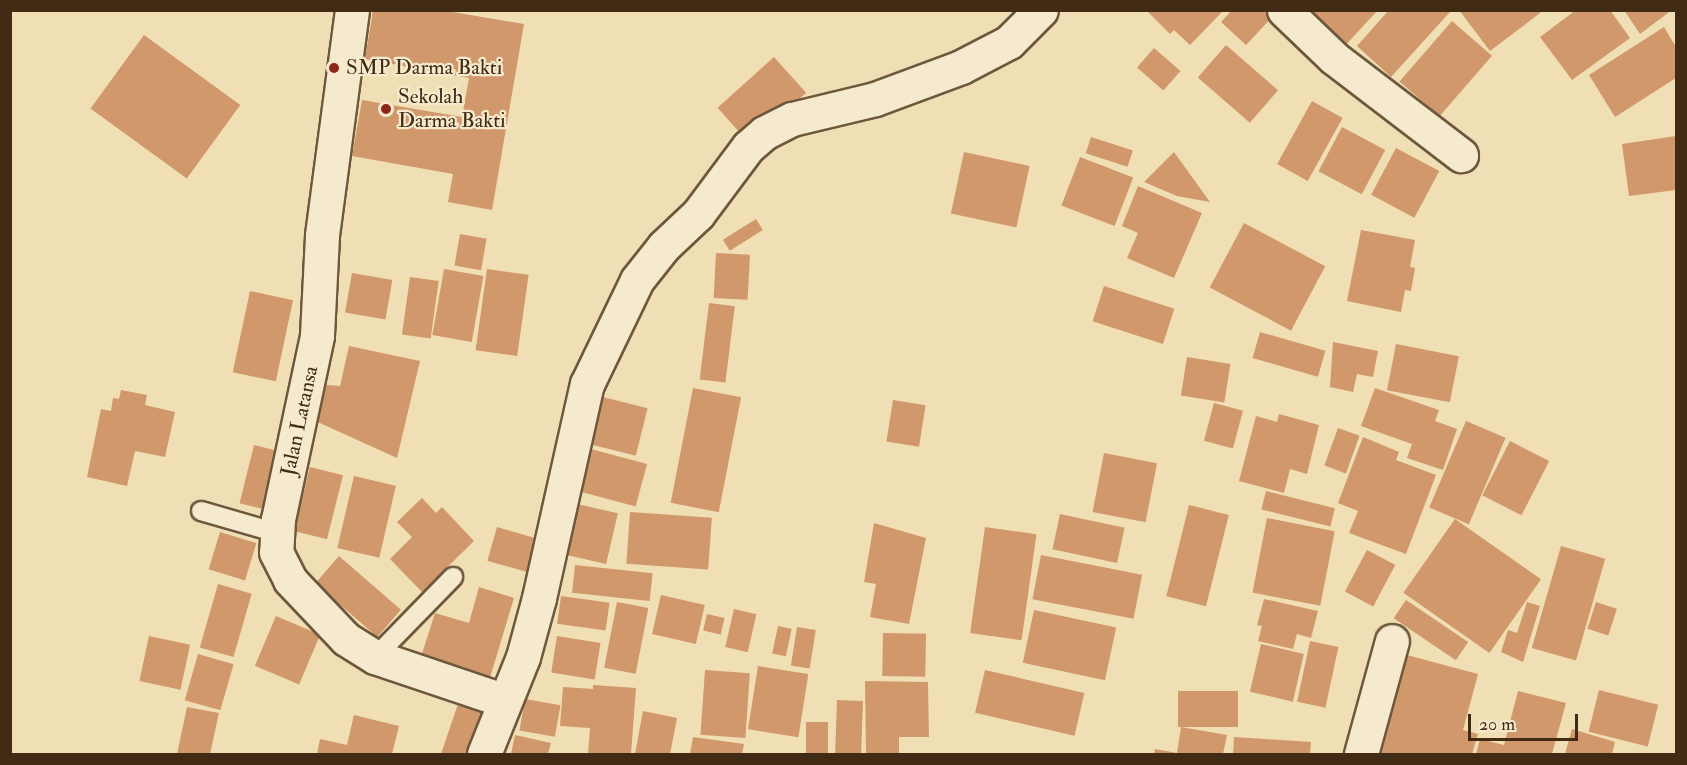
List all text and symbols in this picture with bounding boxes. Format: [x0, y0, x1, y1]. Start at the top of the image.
place label: SMP Darma Bakti [346, 55, 502, 81]
marker: SMP Darma Bakti [327, 61, 341, 75]
place label: Sekolah Darma Bakti [398, 84, 506, 134]
marker: Sekolah Darma Bakti [379, 102, 393, 116]
street label: Jalan Latansa [276, 364, 324, 478]
scale bar [1471, 702, 1580, 740]
text: 20 m [1479, 713, 1515, 736]

